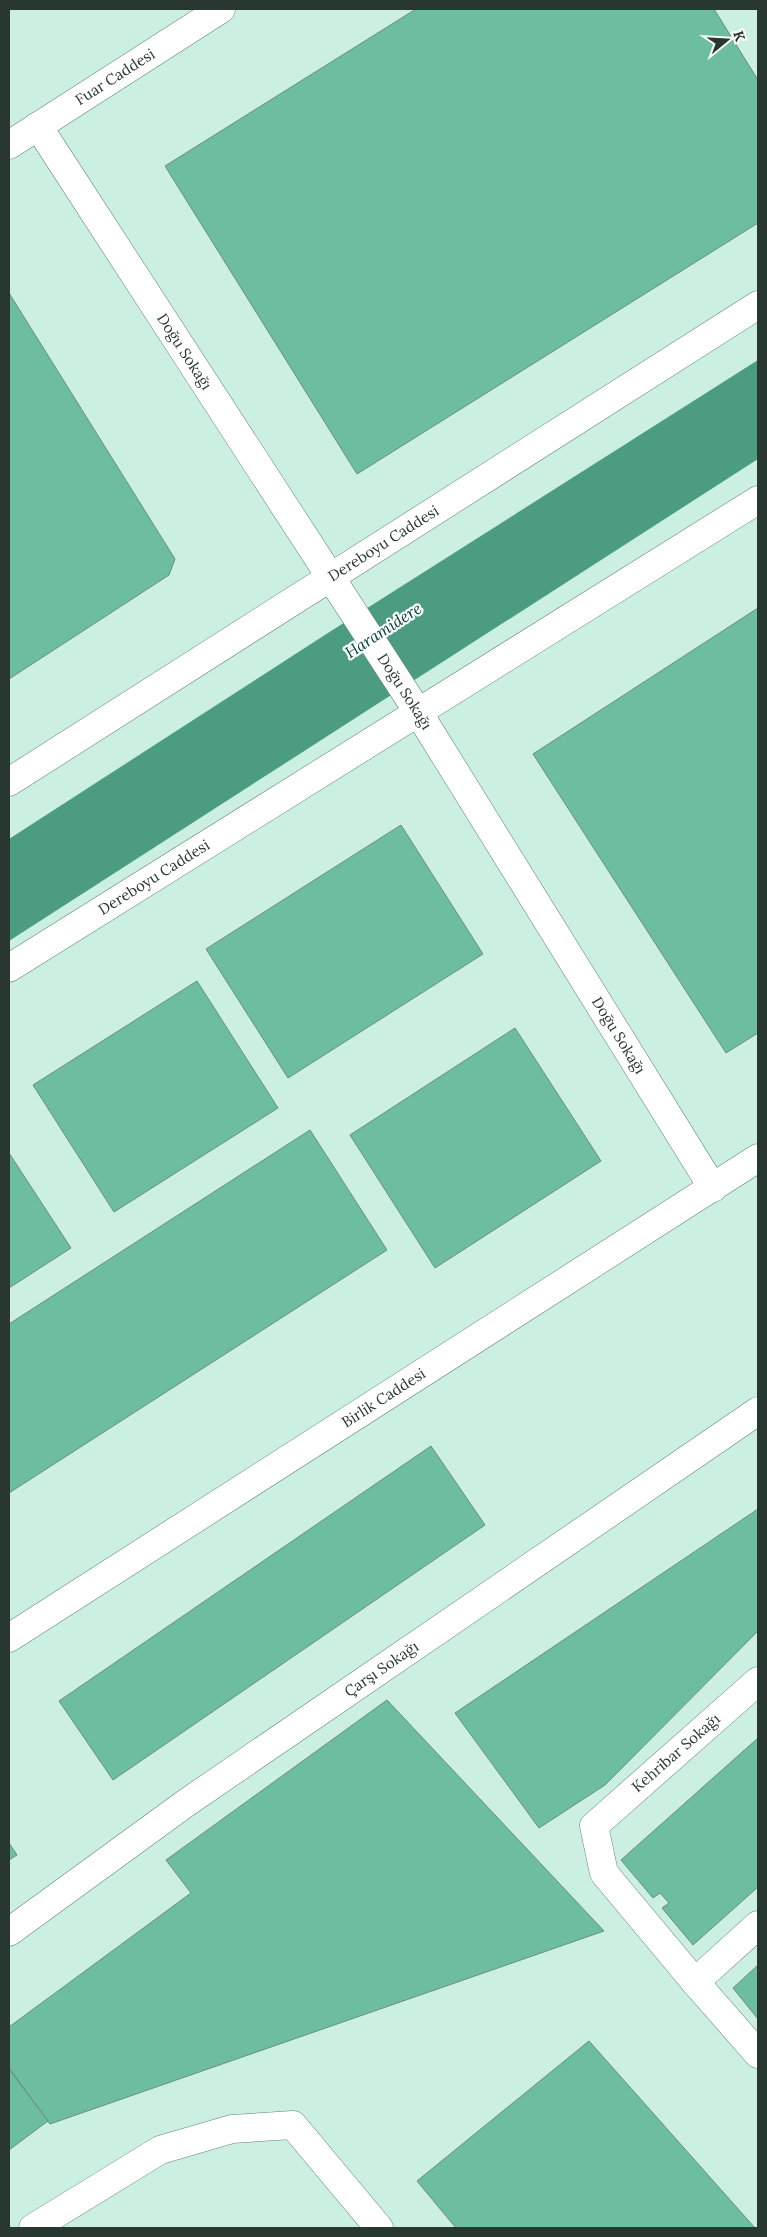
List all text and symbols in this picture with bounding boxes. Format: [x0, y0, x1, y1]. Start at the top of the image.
north arrow [702, 15, 752, 65]
text: K [729, 28, 749, 44]
street label: Fuar Caddesi [71, 44, 158, 109]
street label: Doğu Sokağı [153, 310, 216, 393]
street label: Dereboyu Caddesi [324, 501, 442, 585]
water label: Haramidere [341, 598, 425, 662]
street label: Doğu Sokağı [373, 649, 437, 733]
street label: Dereboyu Caddesi [95, 835, 213, 919]
street label: Doğu Sokağı [588, 993, 650, 1077]
street label: Birlik Caddesi [338, 1364, 429, 1431]
street label: Çarşı Sokağı [340, 1637, 422, 1701]
street label: Kehribar Sokağı [628, 1709, 724, 1796]

